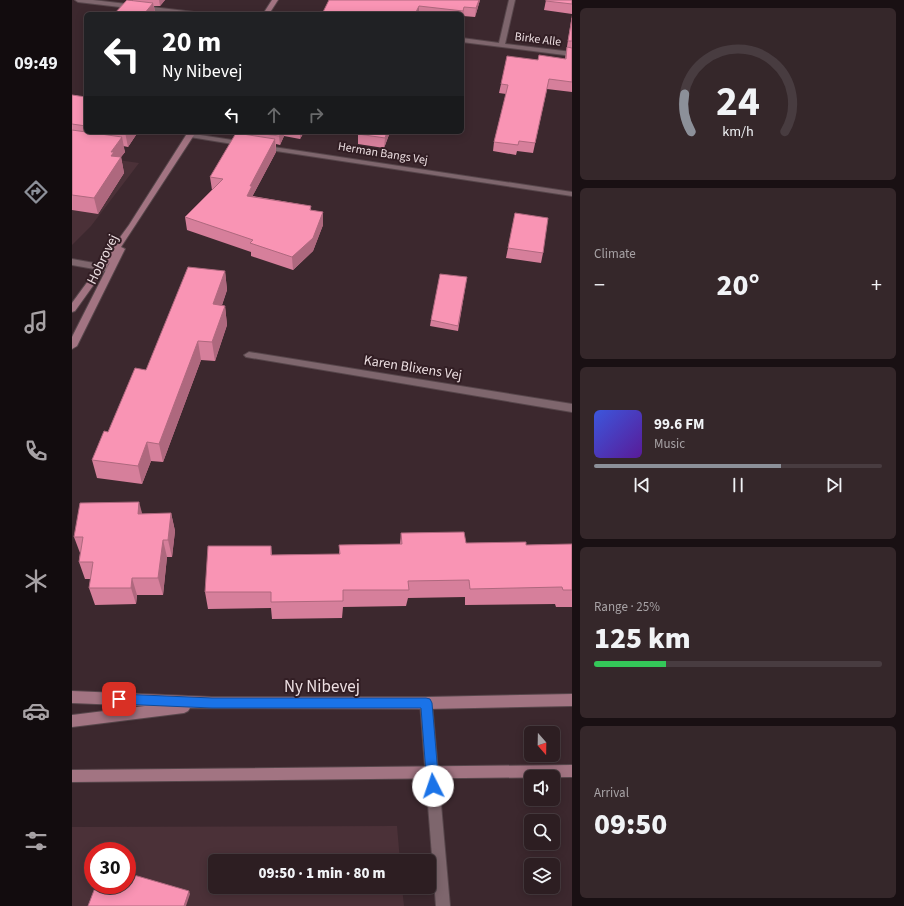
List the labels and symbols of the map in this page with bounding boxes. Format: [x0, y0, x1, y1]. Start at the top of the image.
street label: Birke Alle [514, 28, 562, 51]
street label: Herman Bangs Vej [337, 138, 429, 169]
street label: Hobrovej [82, 231, 124, 288]
street label: Karen Blixens Vej [362, 350, 463, 386]
street label: Ny Nibevej [284, 675, 360, 699]
pin [102, 682, 136, 716]
north arrow [524, 726, 560, 762]
position arrow [412, 765, 454, 807]
speed limit sign: 30 [84, 842, 136, 894]

